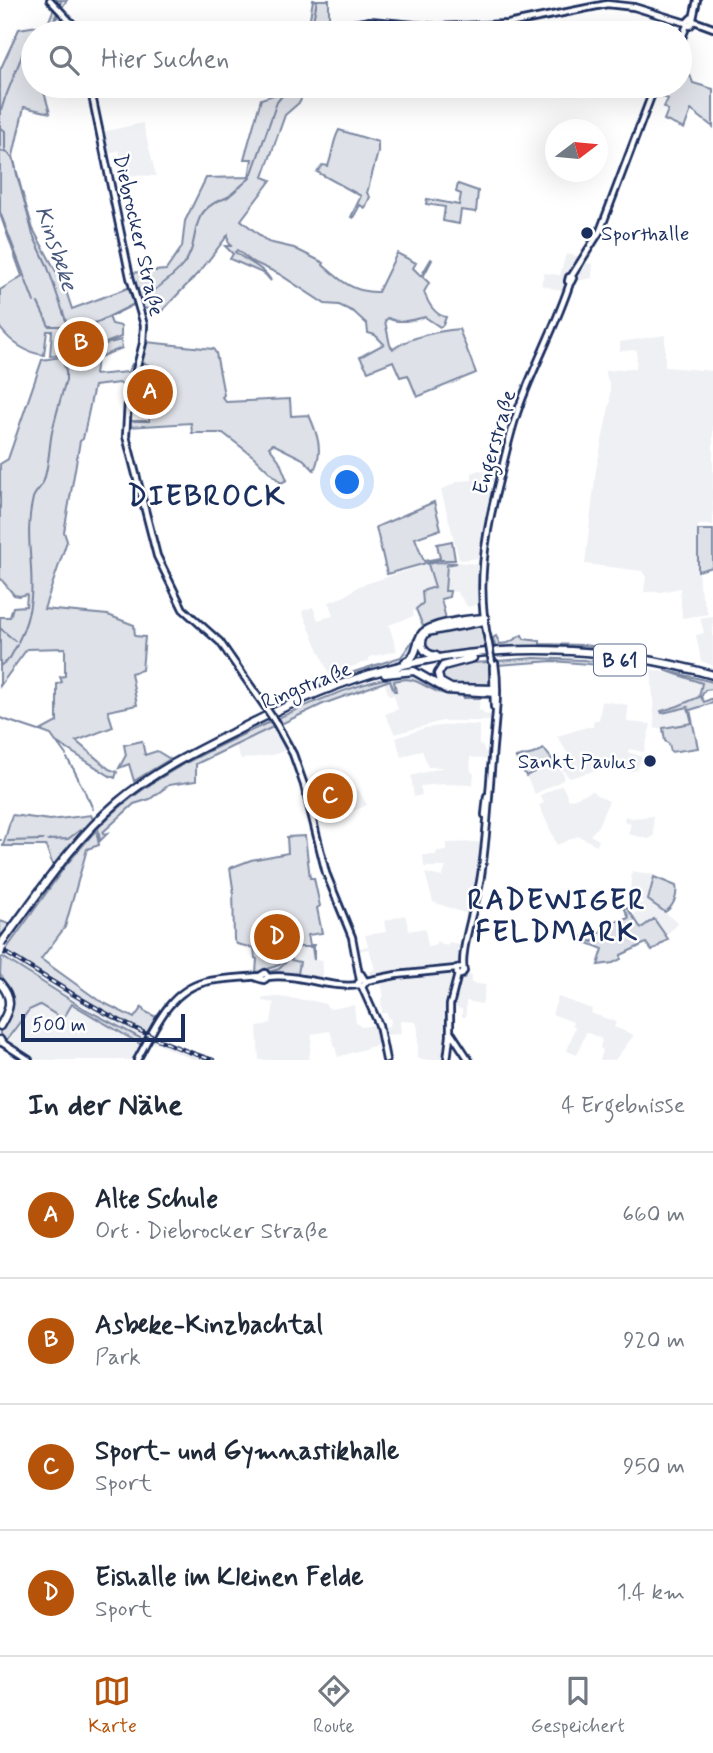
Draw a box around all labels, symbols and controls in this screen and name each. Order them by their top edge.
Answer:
search box [21,21,692,98]
icon: search [45,41,83,79]
text: Hier suchen [101,43,229,77]
north arrow [545,119,608,182]
street label: Diebrocker Straße [106,151,170,319]
water label: Kinsbeke [27,202,84,296]
place label: Sporthalle [601,220,690,248]
marker: Sporthalle [579,225,595,241]
pin: B [58,318,104,370]
pin: A [127,366,173,418]
street label: Engerstraße [467,387,525,499]
your location [330,465,364,499]
district label: DIEBROCK [128,479,287,516]
road number: B 61 [594,645,646,676]
street label: Ringstraße [257,655,356,718]
place label: Sankt Paulus [518,748,636,776]
marker: Sankt Paulus [642,753,658,769]
pin: C [307,770,353,822]
district label: RADEWIGER FELDMARK [467,883,647,952]
pin: D [254,911,300,963]
scale bar [21,1011,186,1043]
text: 500 m [32,1013,86,1038]
text: In der Nähe [28,1086,183,1125]
text: 4 Ergebnisse [561,1091,685,1121]
text: Alte Schule [95,1183,218,1217]
text: A [43,1200,59,1230]
text: 660 m [622,1200,685,1230]
text: Ort · Diebrocker Straße [95,1217,328,1247]
text: Asbeke-Kinzbachtal [95,1309,323,1343]
text: B [44,1326,58,1356]
text: 920 m [623,1326,685,1356]
text: Park [95,1343,141,1373]
text: Sport- und Gymnastikhalle [95,1435,399,1469]
text: C [43,1452,59,1482]
text: 950 m [623,1452,685,1482]
text: Sport [95,1469,152,1499]
text: Eishalle im Kleinen Felde [95,1561,363,1595]
text: D [43,1578,59,1608]
text: 1.4 km [617,1578,685,1608]
text: Sport [95,1595,152,1625]
tab: Karte [88,1672,137,1739]
tab: Route [313,1672,354,1739]
tab: Gespeichert [531,1672,625,1739]

